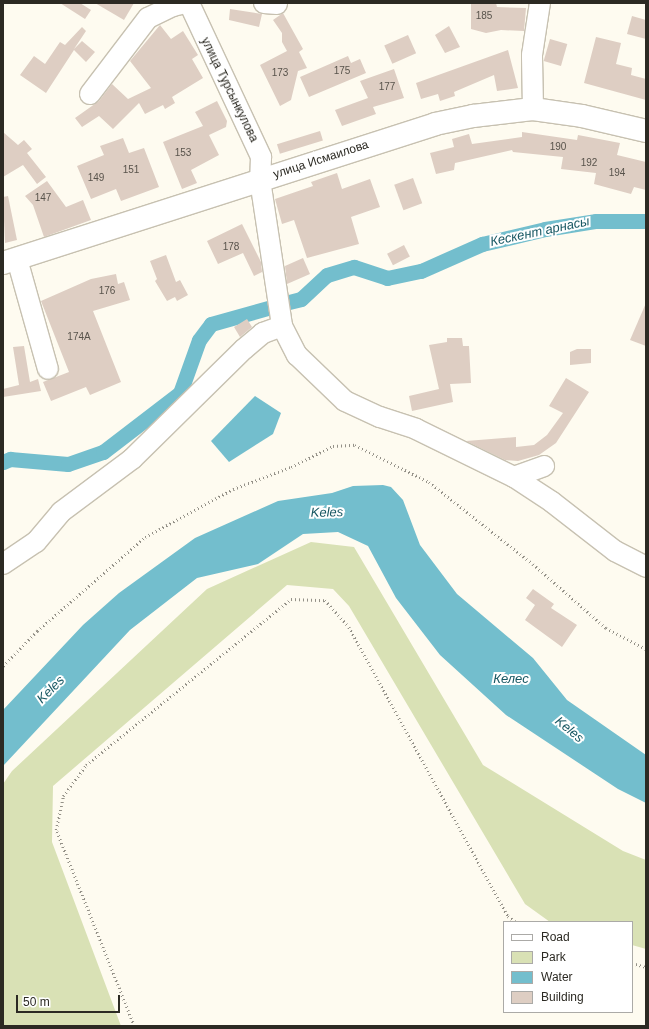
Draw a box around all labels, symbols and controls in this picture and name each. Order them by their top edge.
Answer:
house number: 185 [476,10,492,22]
street label: улица Турсынкулова [197,35,261,145]
house number: 175 [334,65,350,77]
house number: 173 [272,67,288,79]
house number: 177 [379,81,395,93]
street label: улица Исмаилова [272,138,370,182]
house number: 190 [550,141,566,153]
house number: 153 [175,147,191,159]
house number: 192 [581,157,597,169]
house number: 151 [123,164,139,176]
house number: 194 [609,167,625,179]
house number: 149 [88,172,104,184]
house number: 147 [35,192,51,204]
water label: Кескент арнасы [489,214,591,250]
house number: 178 [223,241,239,253]
house number: 176 [99,285,115,297]
house number: 174А [67,331,91,343]
water label: Keles [311,505,343,521]
water label: Келес [493,671,529,687]
water label: Keles [34,673,68,707]
water label: Keles [551,714,587,746]
legend [503,921,633,1013]
text: Road [541,930,570,944]
text: Park [541,950,566,964]
text: Water [541,970,573,984]
scale bar [18,987,122,1013]
text: Building [541,990,584,1004]
text: 50 m [23,995,50,1009]

